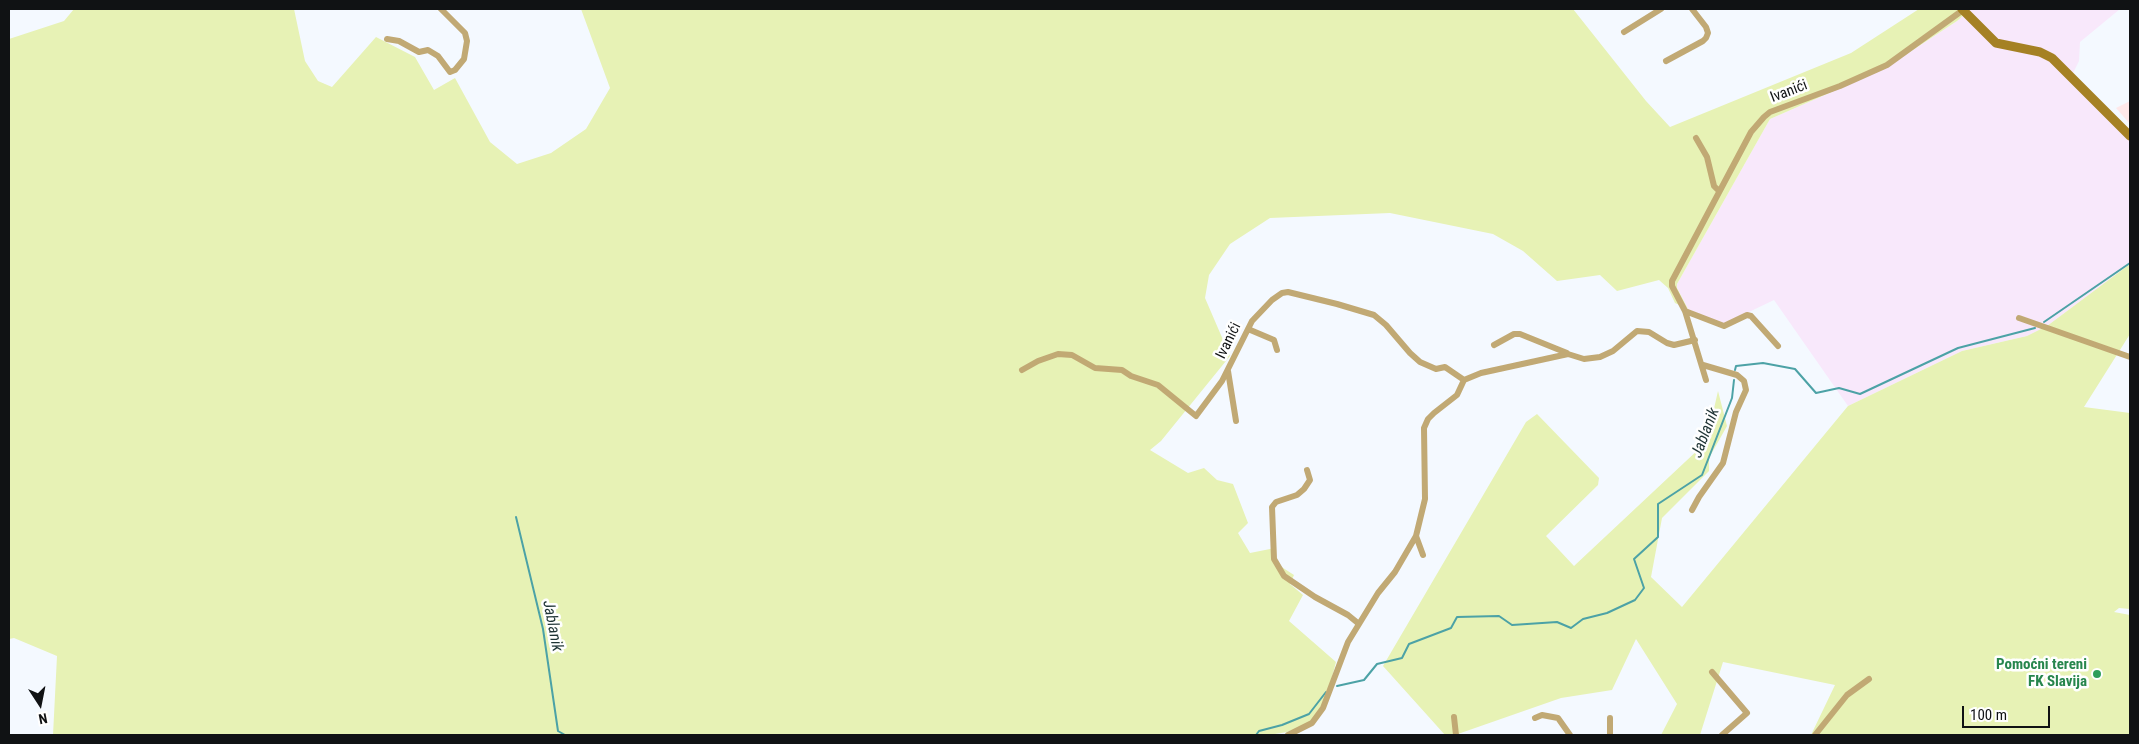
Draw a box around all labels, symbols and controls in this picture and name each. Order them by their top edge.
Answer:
street label: Ivanići [1768,77,1810,107]
street label: Ivanići [1213,320,1245,362]
water label: Jablanik [1688,405,1724,461]
water label: Jablanik [538,599,566,653]
place label: Pomoćni tereni FK Slavija [1996,656,2087,691]
marker: Pomoćni tereni FK Slavija [2091,668,2103,680]
north arrow [15,679,65,729]
scale bar [1964,696,2052,728]
text: 100 m [1970,706,2007,724]
text: N [37,710,49,727]

